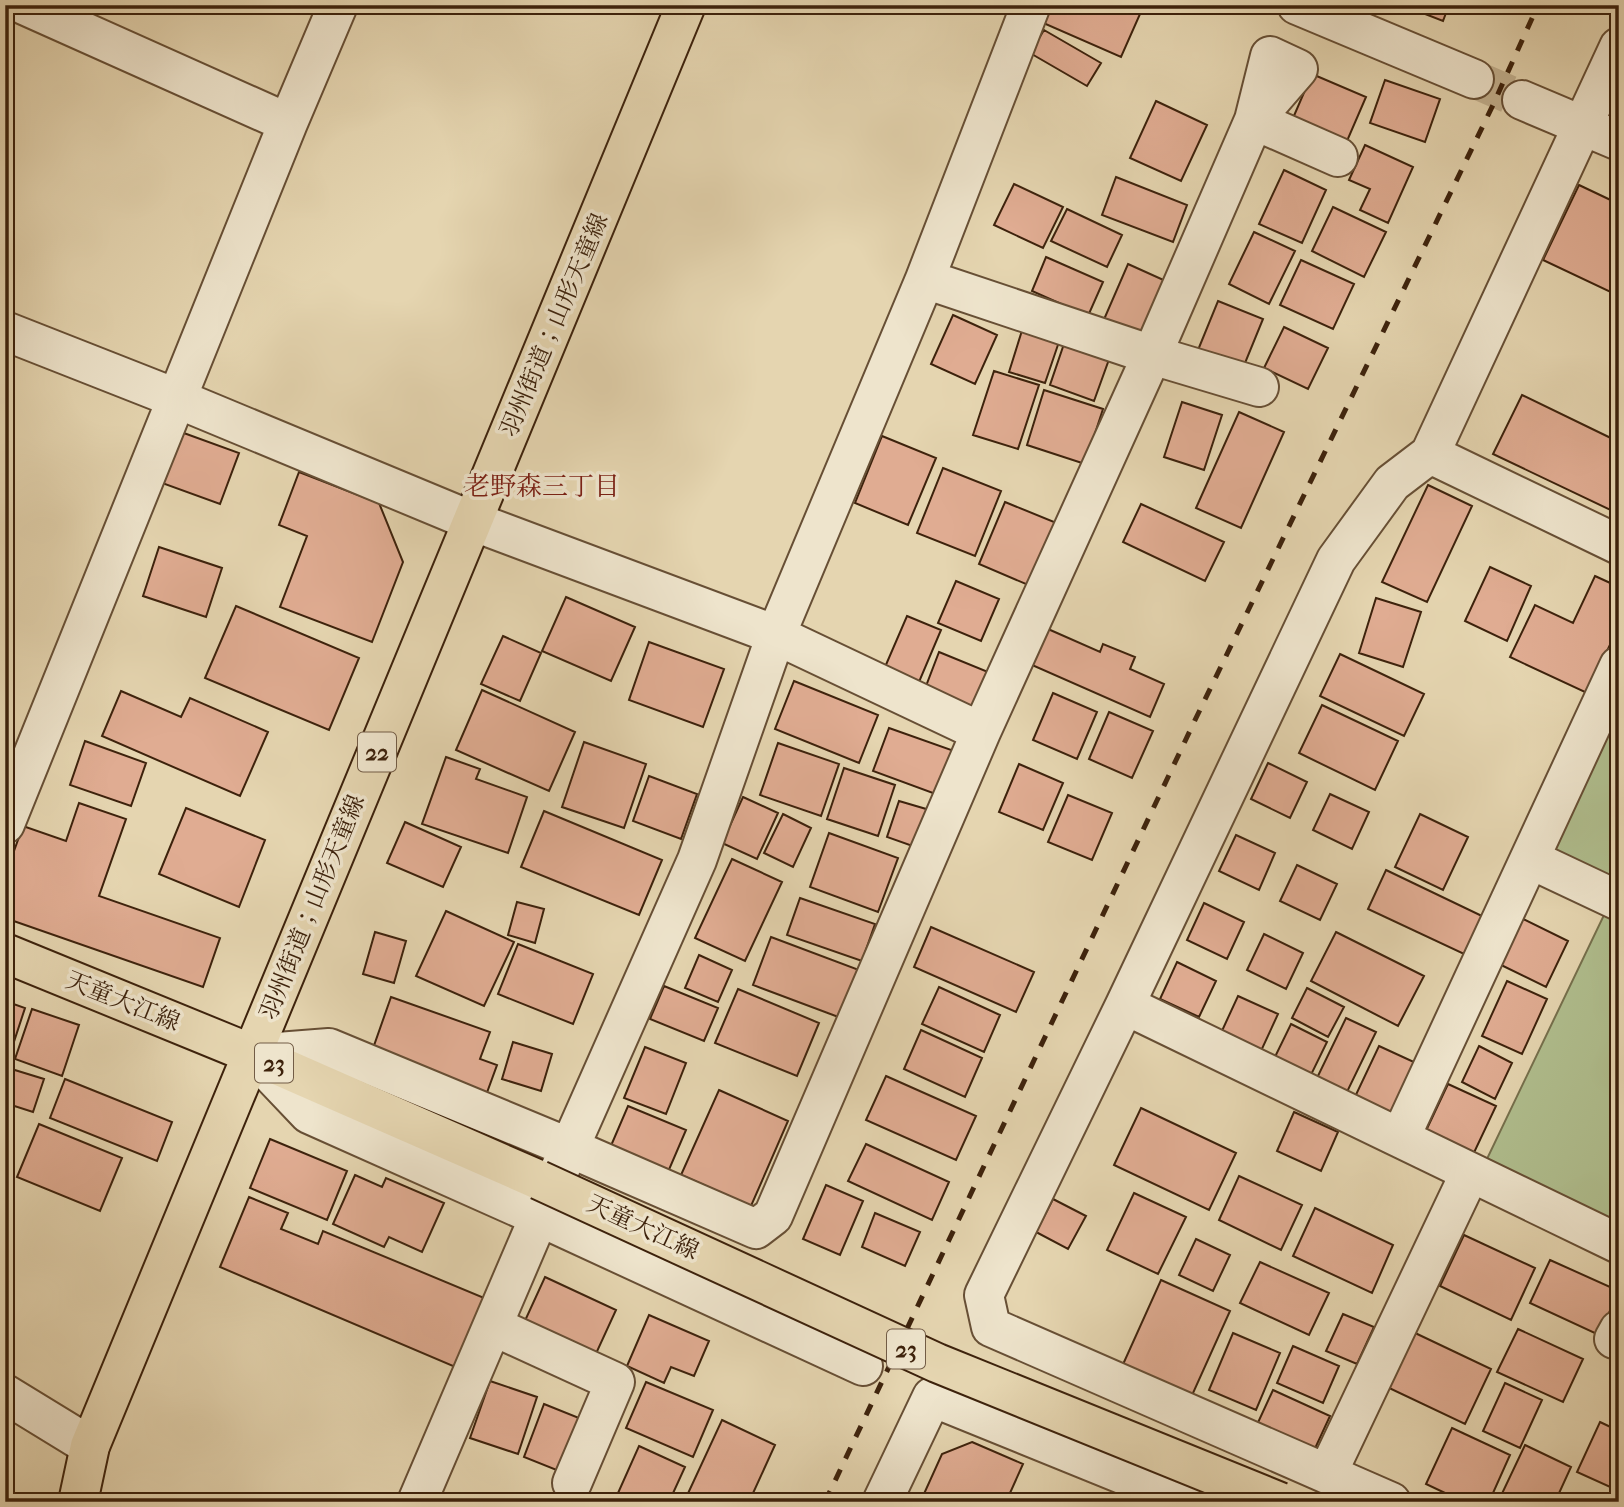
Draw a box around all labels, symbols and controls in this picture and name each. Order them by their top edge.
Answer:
street label: 羽州街道；山形天童線 [494,209,614,441]
district label: 老野森三丁目 [464,471,620,502]
road number: 22 [358,732,396,772]
street label: 羽州街道；山形天童線 [254,790,370,1024]
street label: 天童大江線 [62,966,184,1036]
road number: 23 [255,1044,293,1082]
street label: 天童大江線 [583,1189,703,1265]
road number: 23 [887,1330,925,1368]

